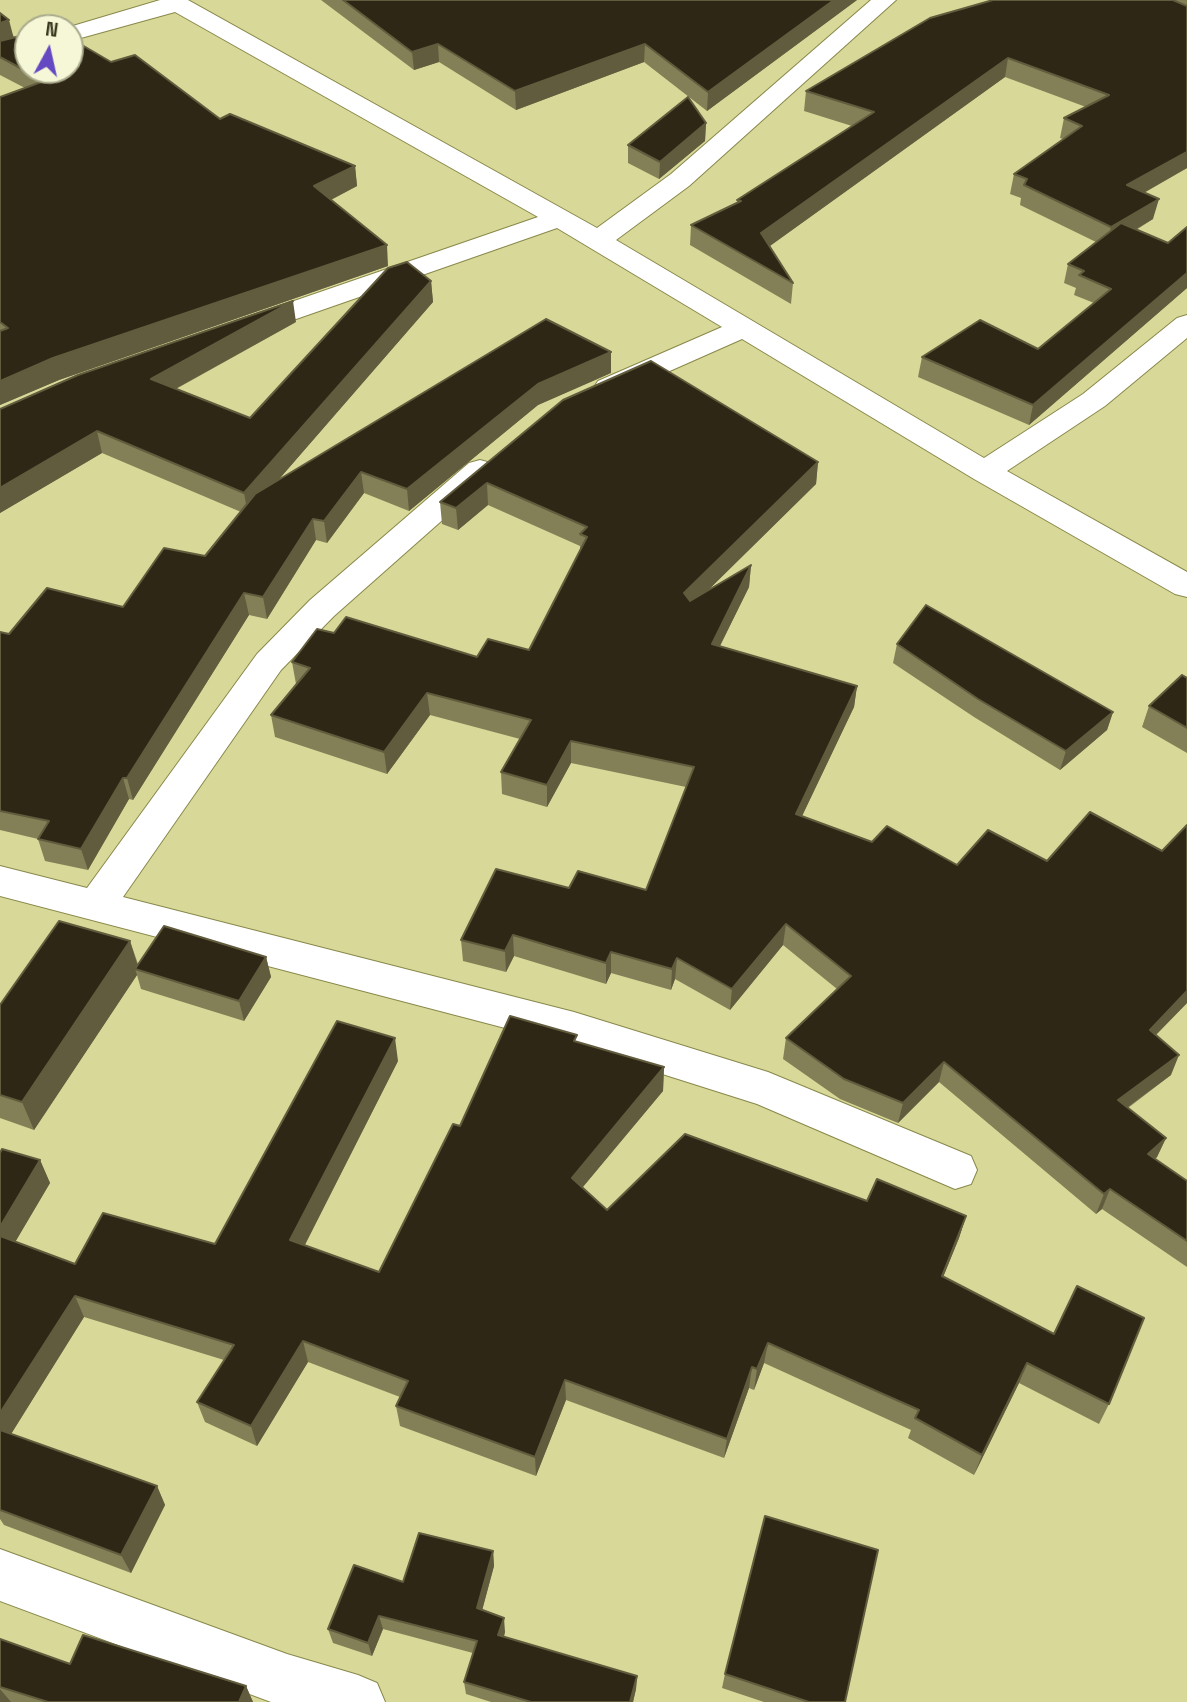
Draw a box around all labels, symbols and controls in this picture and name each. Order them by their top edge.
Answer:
north arrow [14,14,84,84]
text: N [44,16,60,43]

